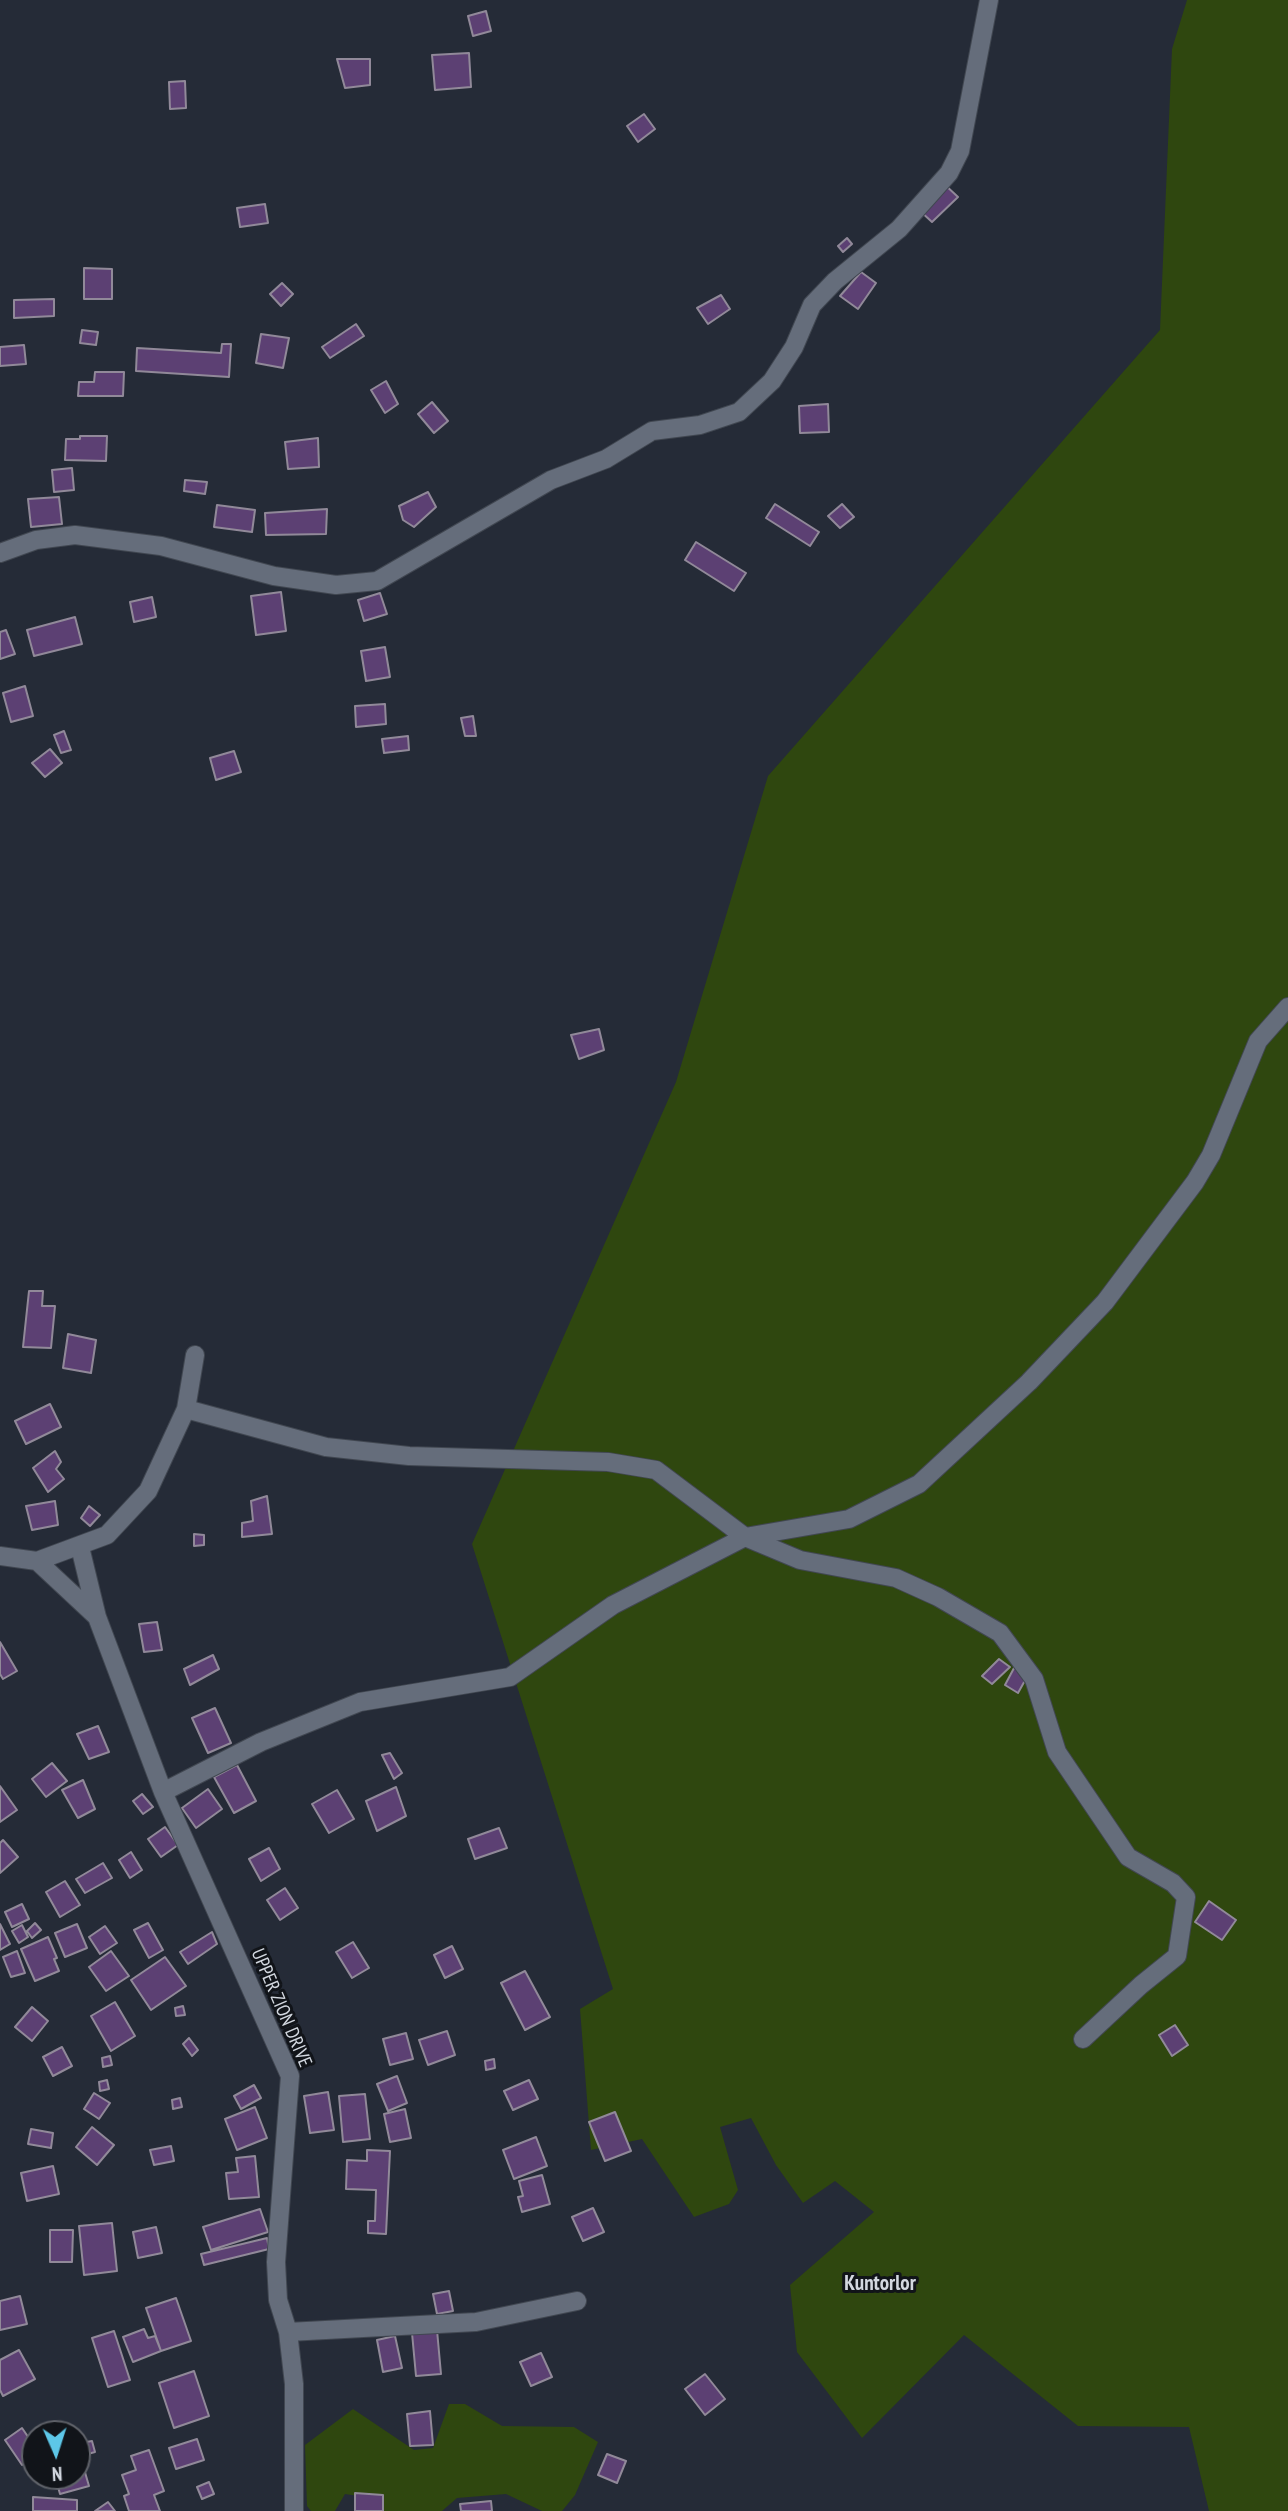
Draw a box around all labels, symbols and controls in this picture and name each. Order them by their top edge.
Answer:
street label: UPPER ZION DRIVE [246,1945,316,2071]
district label: Kuntorlor [844,2271,916,2297]
north arrow [21,2420,91,2490]
text: N [51,2462,63,2486]

